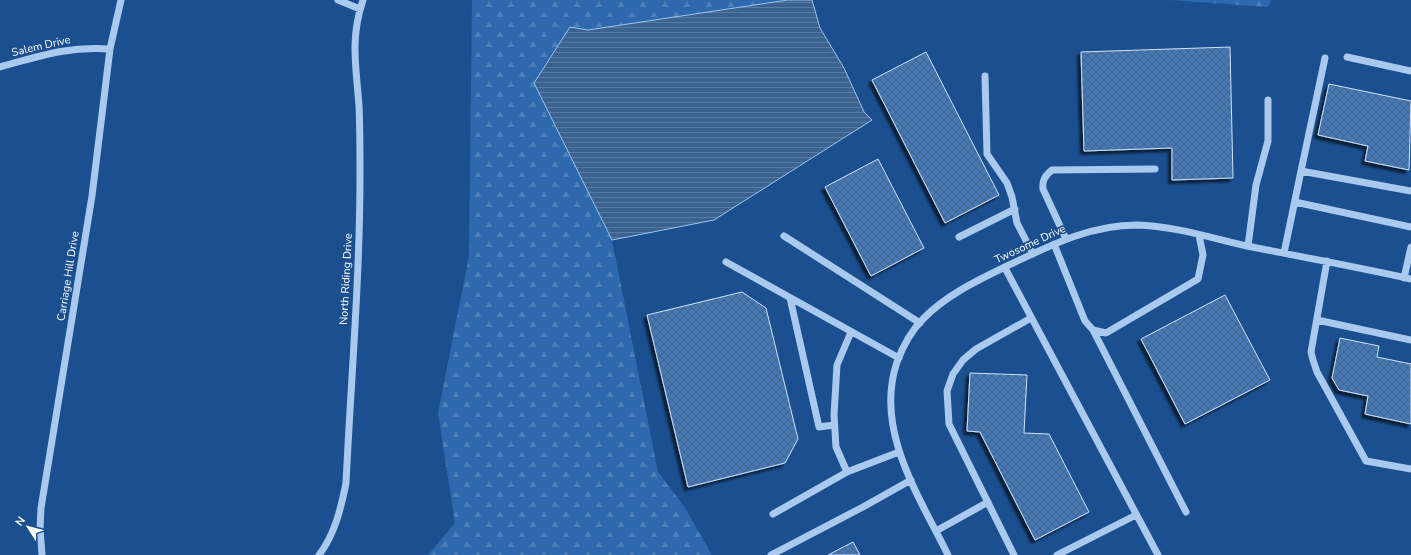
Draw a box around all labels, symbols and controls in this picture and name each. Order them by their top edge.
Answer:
street label: Salem Drive [10,32,72,60]
street label: Twosome Drive [992,221,1068,267]
street label: Carriage Hill Drive [53,230,83,322]
street label: North Riding Drive [336,233,356,325]
north arrow [8,507,48,547]
text: N [12,514,29,529]

